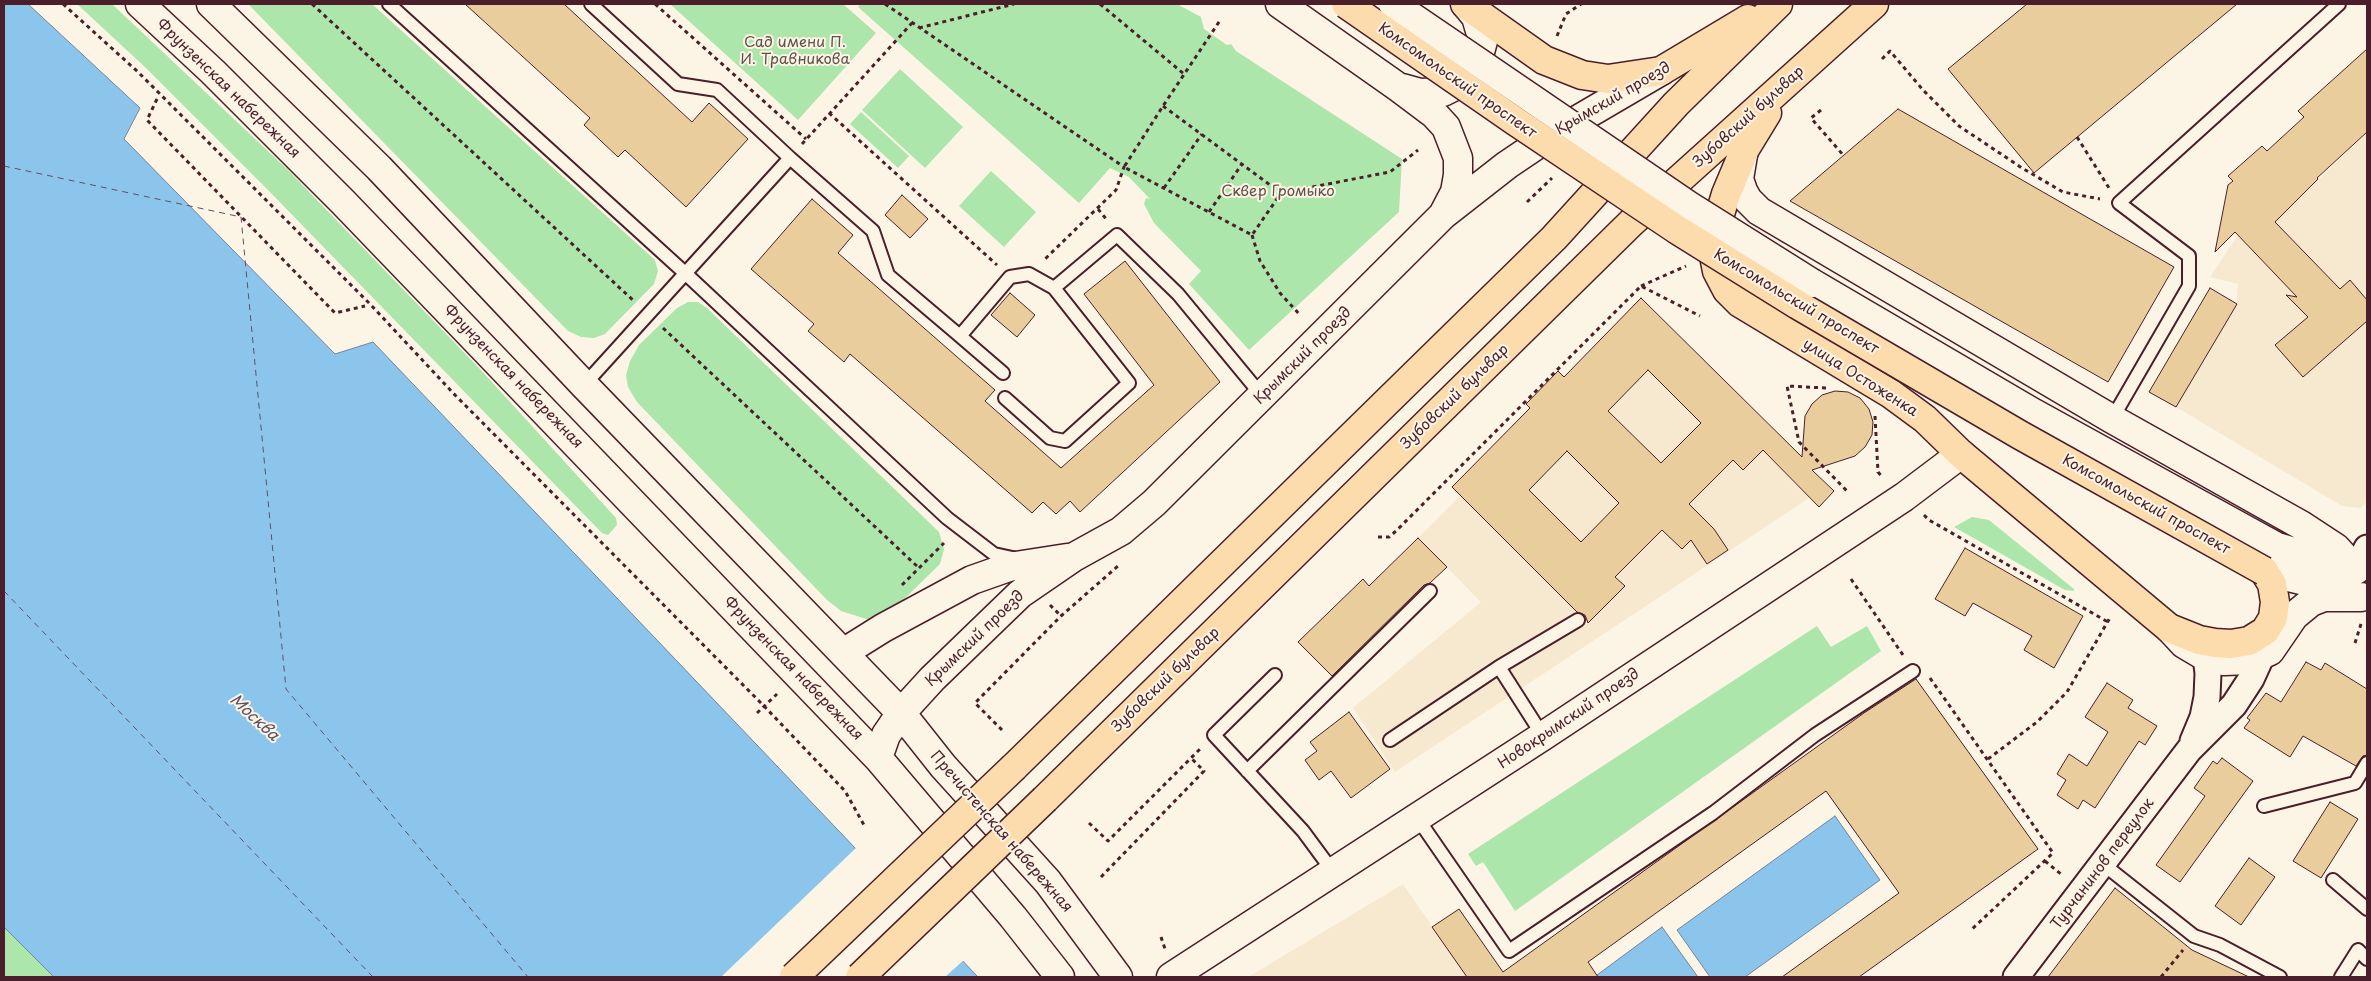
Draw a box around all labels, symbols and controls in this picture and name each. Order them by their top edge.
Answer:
street label: Фрунзенская набережная [152,16,304,162]
street label: Комсомольский проспект [1374,19,1540,143]
park label: Сад имени П. И. Травникова [740,34,850,69]
street label: Крымский проезд [1552,59,1674,139]
street label: Зубовский бульвар [1690,62,1808,172]
park label: Сквер Громыко [1221,183,1335,201]
street label: Комсомольский проспект [1710,246,1882,358]
street label: Фрунзенская набережная [440,301,586,453]
street label: Крымский проезд [1251,304,1355,408]
street label: улица Остоженка [1799,335,1921,421]
street label: Зубовский бульвар [1397,341,1513,453]
street label: Комсомольский проспект [2059,451,2233,559]
street label: Крымский проезд [922,587,1028,691]
street label: Фрунзенская набережная [720,593,866,745]
street label: Зубовский бульвар [1108,624,1224,736]
street label: Новокрымский проезд [1495,665,1643,773]
water label: Москва [226,691,282,745]
street label: Пречистенская набережная [926,748,1076,916]
street label: Турчанинов переулок [2048,795,2158,933]

